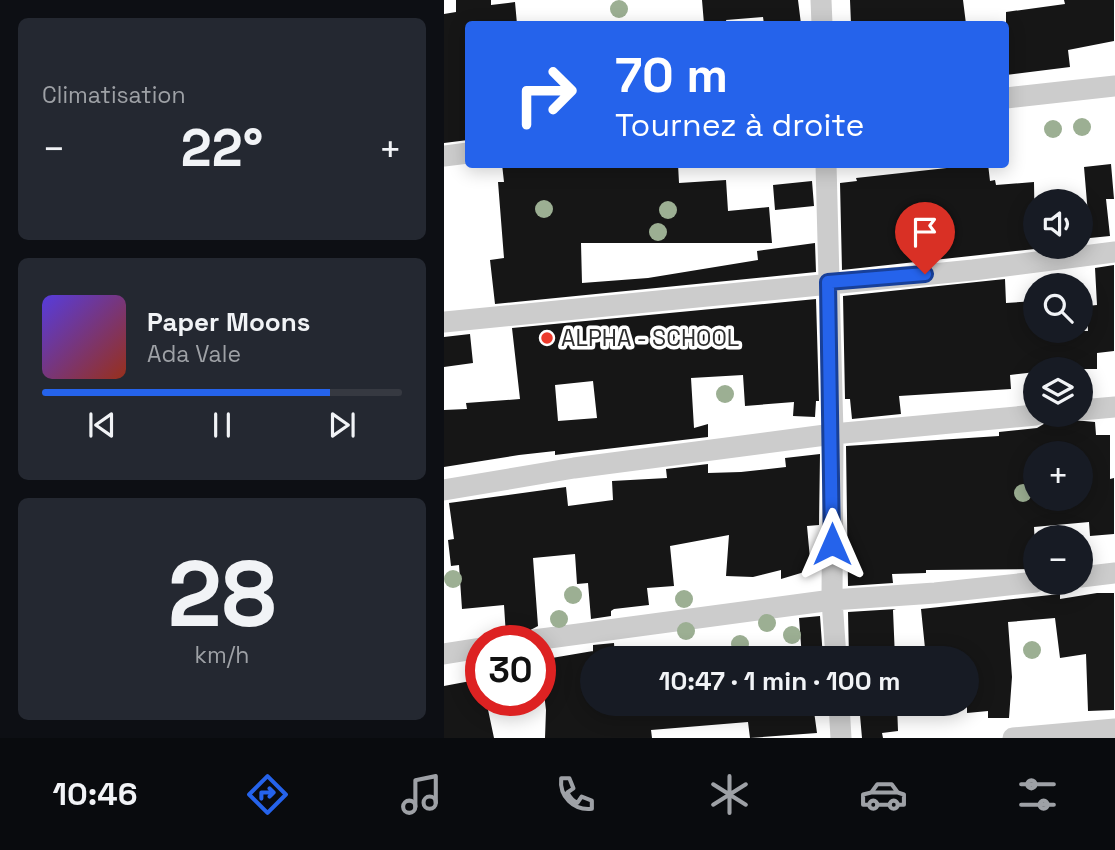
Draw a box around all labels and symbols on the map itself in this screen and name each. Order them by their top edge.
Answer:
pin [895,202,955,274]
place label: ALPHA - SCHOOL [561,323,739,353]
marker: ALPHA - SCHOOL [539,330,555,346]
position arrow [795,507,869,581]
speed limit sign: 30 [465,625,556,716]

